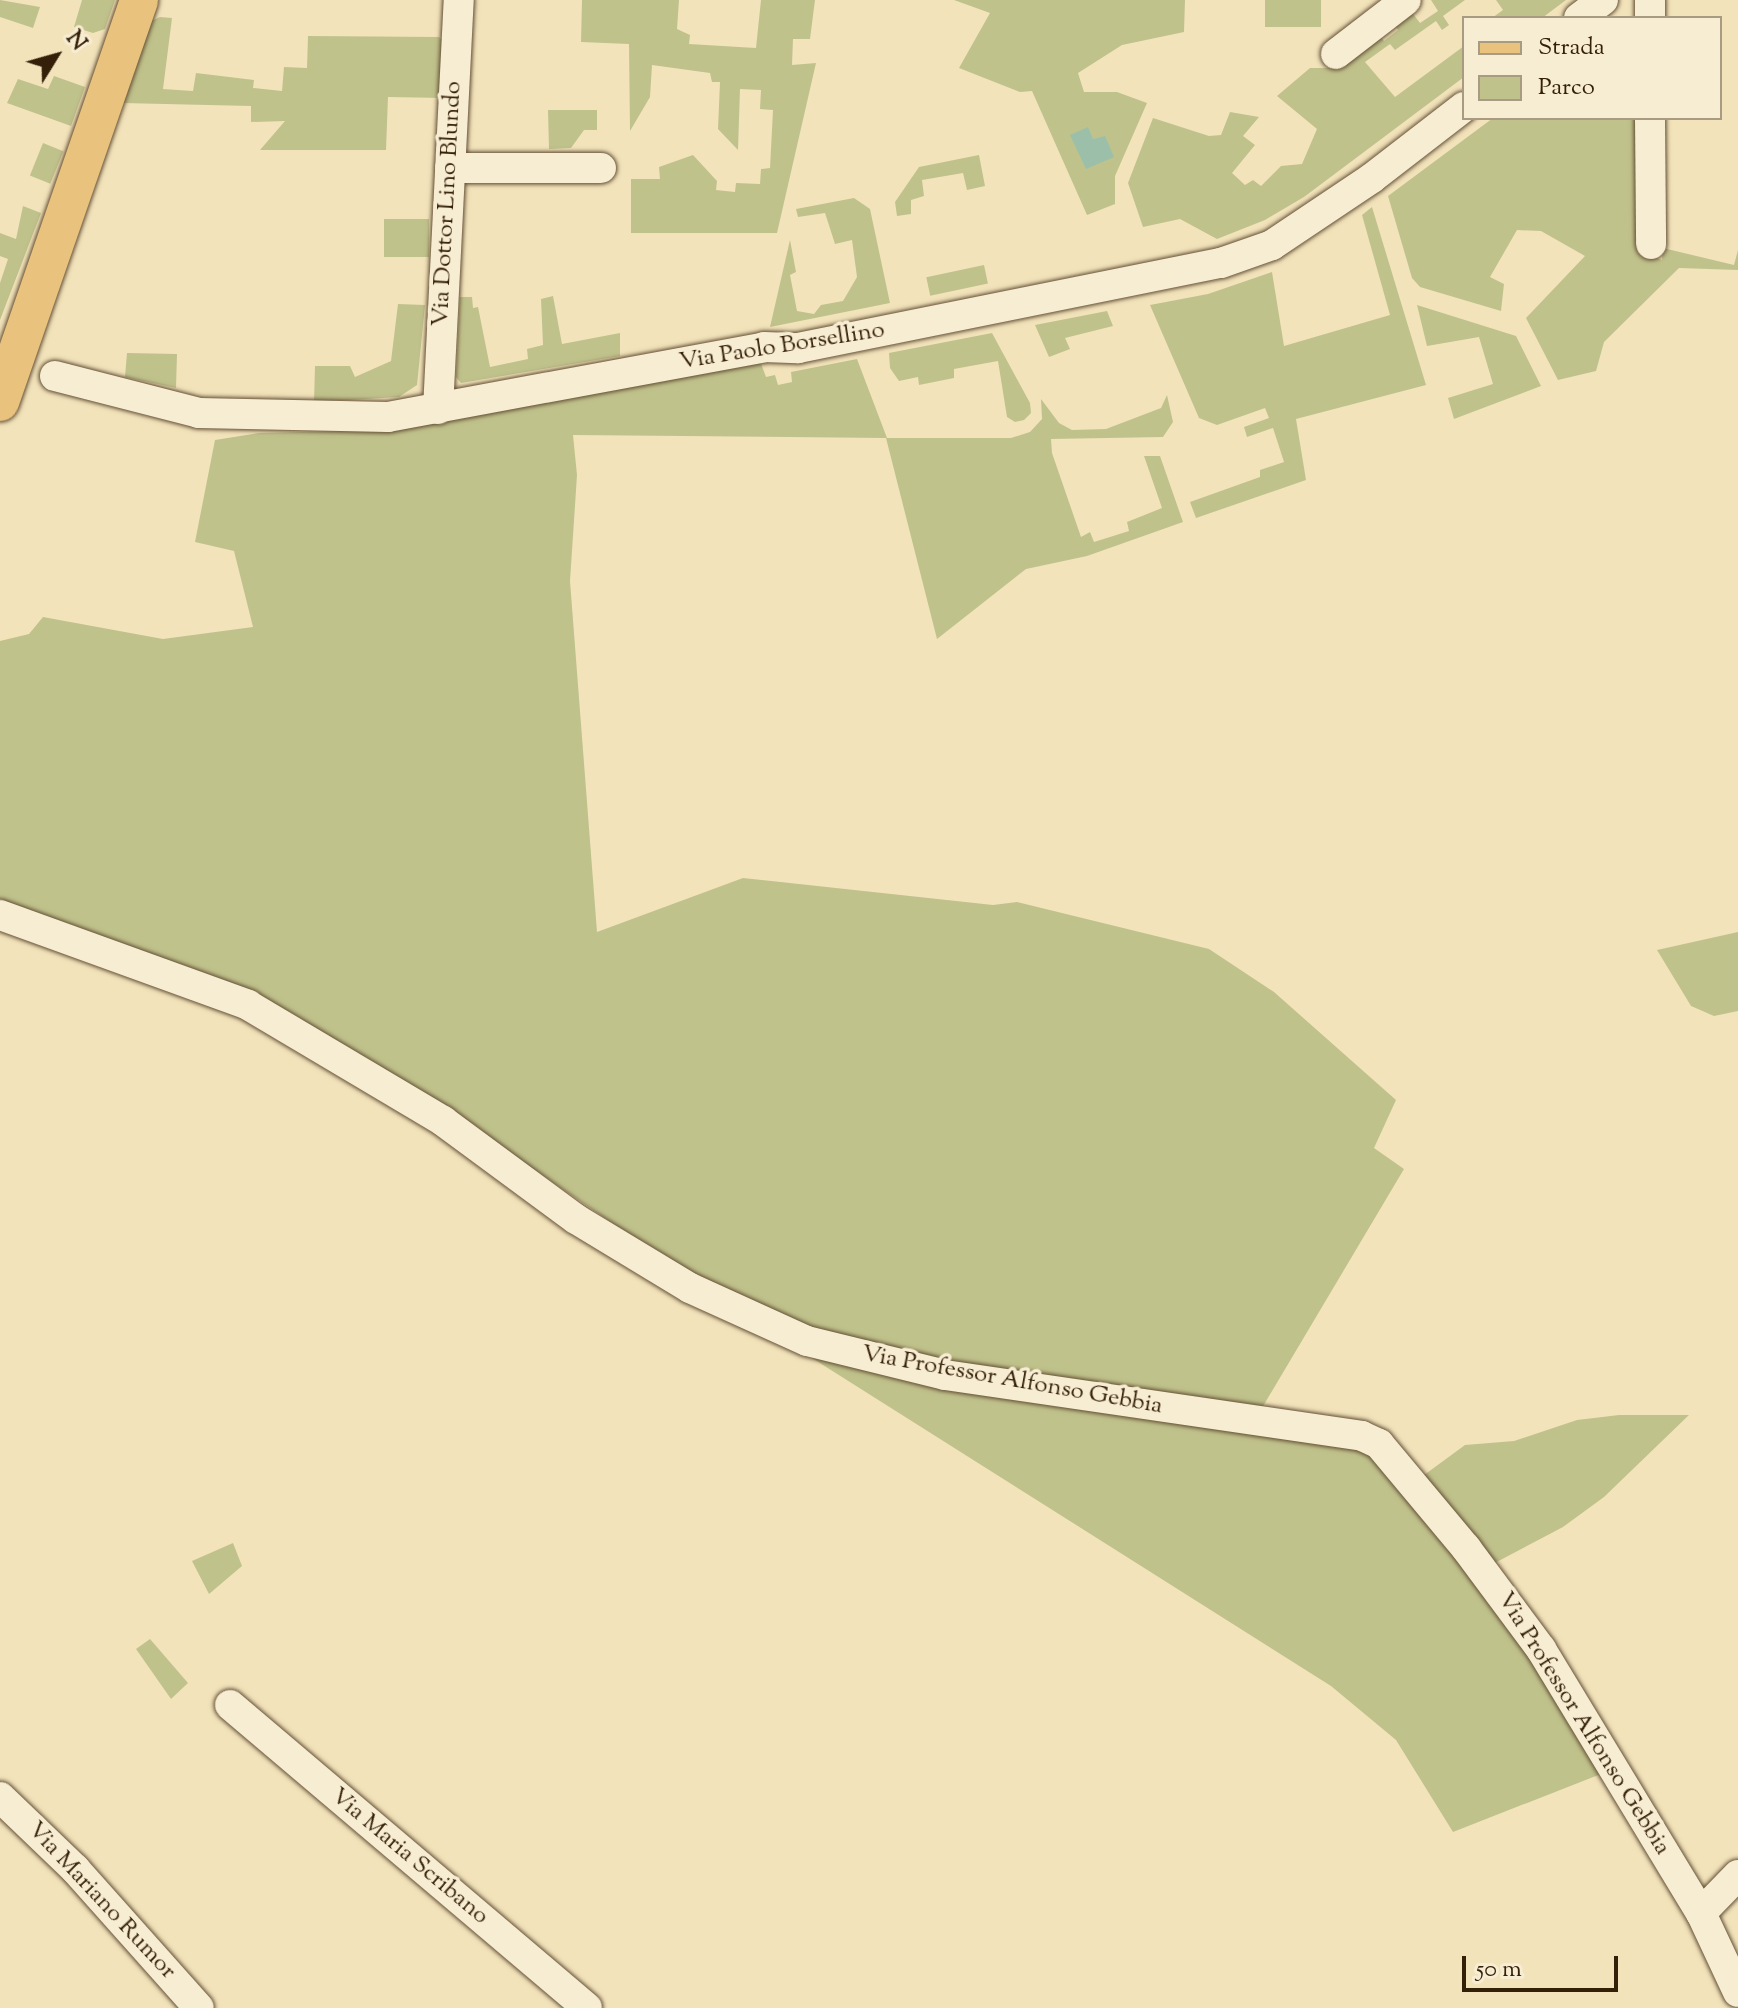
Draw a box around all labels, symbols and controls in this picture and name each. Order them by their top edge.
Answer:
north arrow [16,16,96,96]
legend [1462,16,1722,120]
text: N [57,25,93,58]
text: Strada [1538,31,1605,65]
text: Parco [1538,71,1595,105]
street label: Via Dottor Lino Blundo [427,81,469,327]
street label: Via Paolo Borsellino [677,317,887,377]
street label: Via Professor Alfonso Gebbia [859,1340,1165,1422]
street label: Via Professor Alfonso Gebbia [1490,1587,1676,1861]
street label: Via Maria Scribano [324,1782,494,1932]
street label: Via Mariano Rumor [21,1816,181,1986]
scale bar [1466,1940,1622,1990]
text: 50 m [1476,1953,1522,1987]

